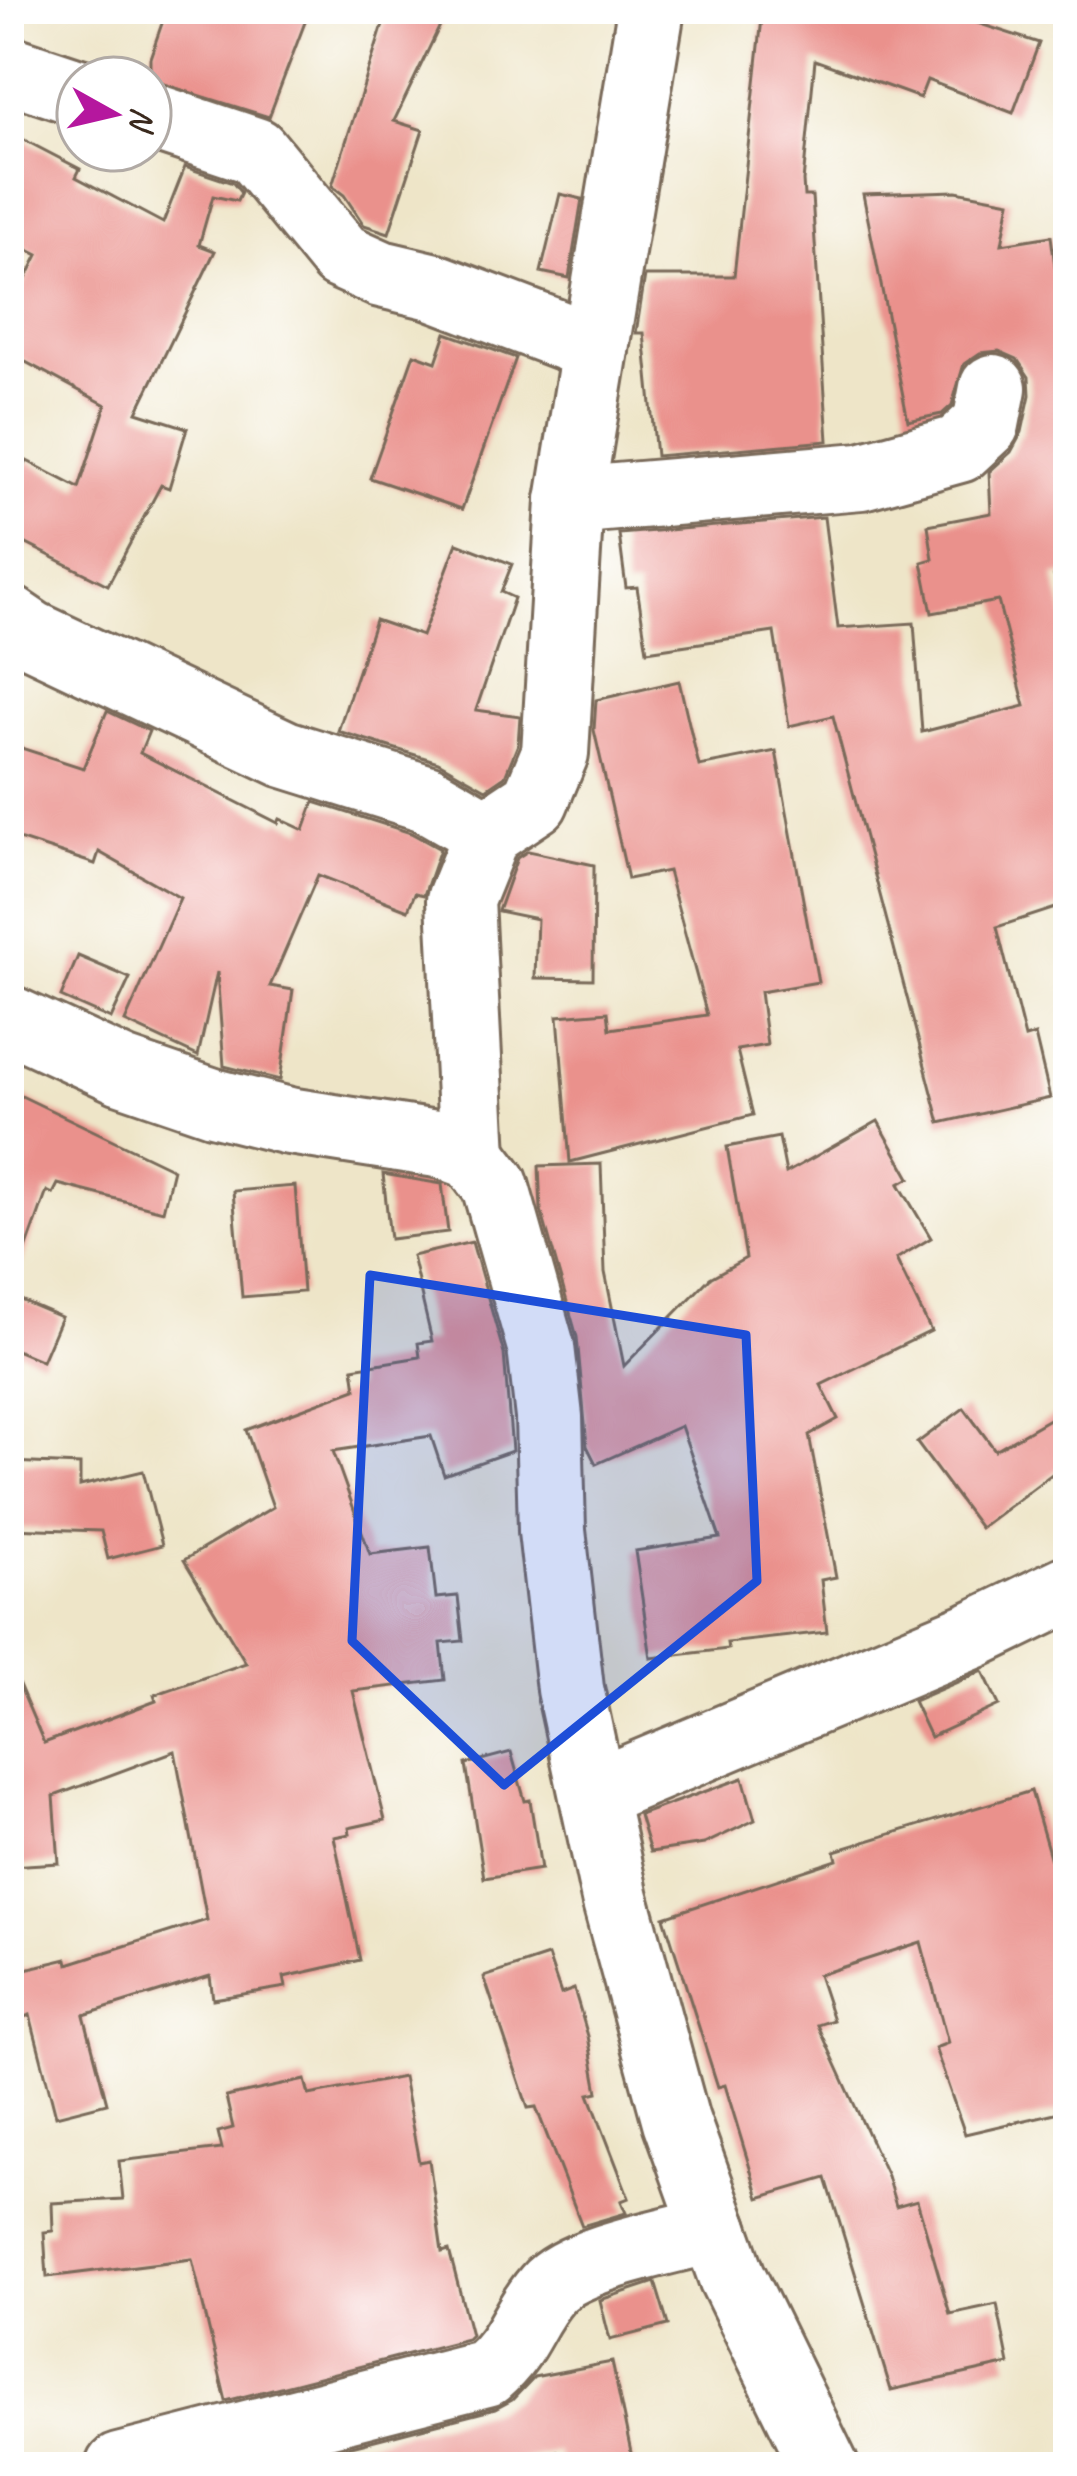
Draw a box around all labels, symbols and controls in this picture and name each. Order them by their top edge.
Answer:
north arrow [54,54,174,174]
text: N [120,105,165,137]

